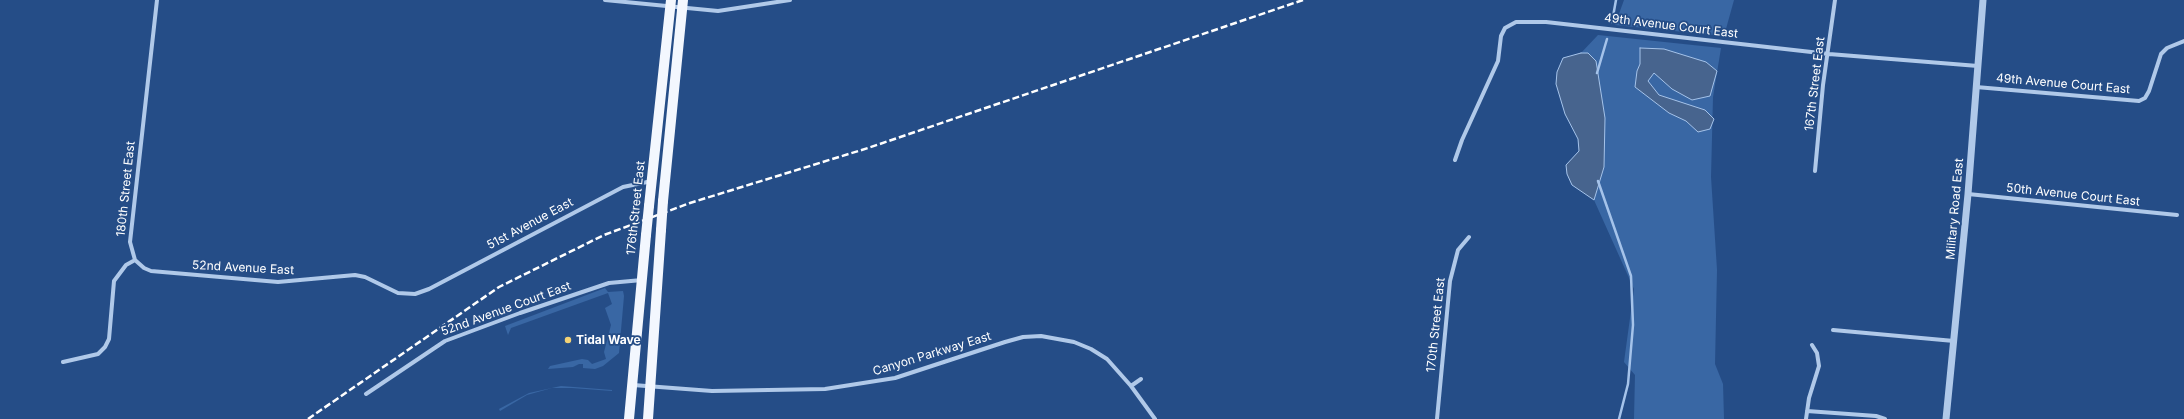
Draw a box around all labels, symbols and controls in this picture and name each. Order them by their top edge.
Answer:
street label: 49th Avenue Court East [1603,11,1739,41]
street label: 167th Street East [1802,36,1828,132]
street label: 49th Avenue Court East [1995,71,2131,97]
street label: 180th Street East [114,141,138,237]
street label: Military Road East [1943,158,1967,260]
street label: 176th Street East [624,160,648,256]
street label: 50th Avenue Court East [2005,181,2141,209]
street label: 51st Avenue East [484,195,576,253]
street label: 52nd Avenue East [192,258,294,278]
street label: 170th Street East [1424,277,1448,373]
street label: 52nd Avenue Court East [439,279,573,339]
street label: Canyon Parkway East [871,329,993,379]
place label: Tidal Wave [576,333,641,347]
marker: Tidal Wave [563,335,573,345]

